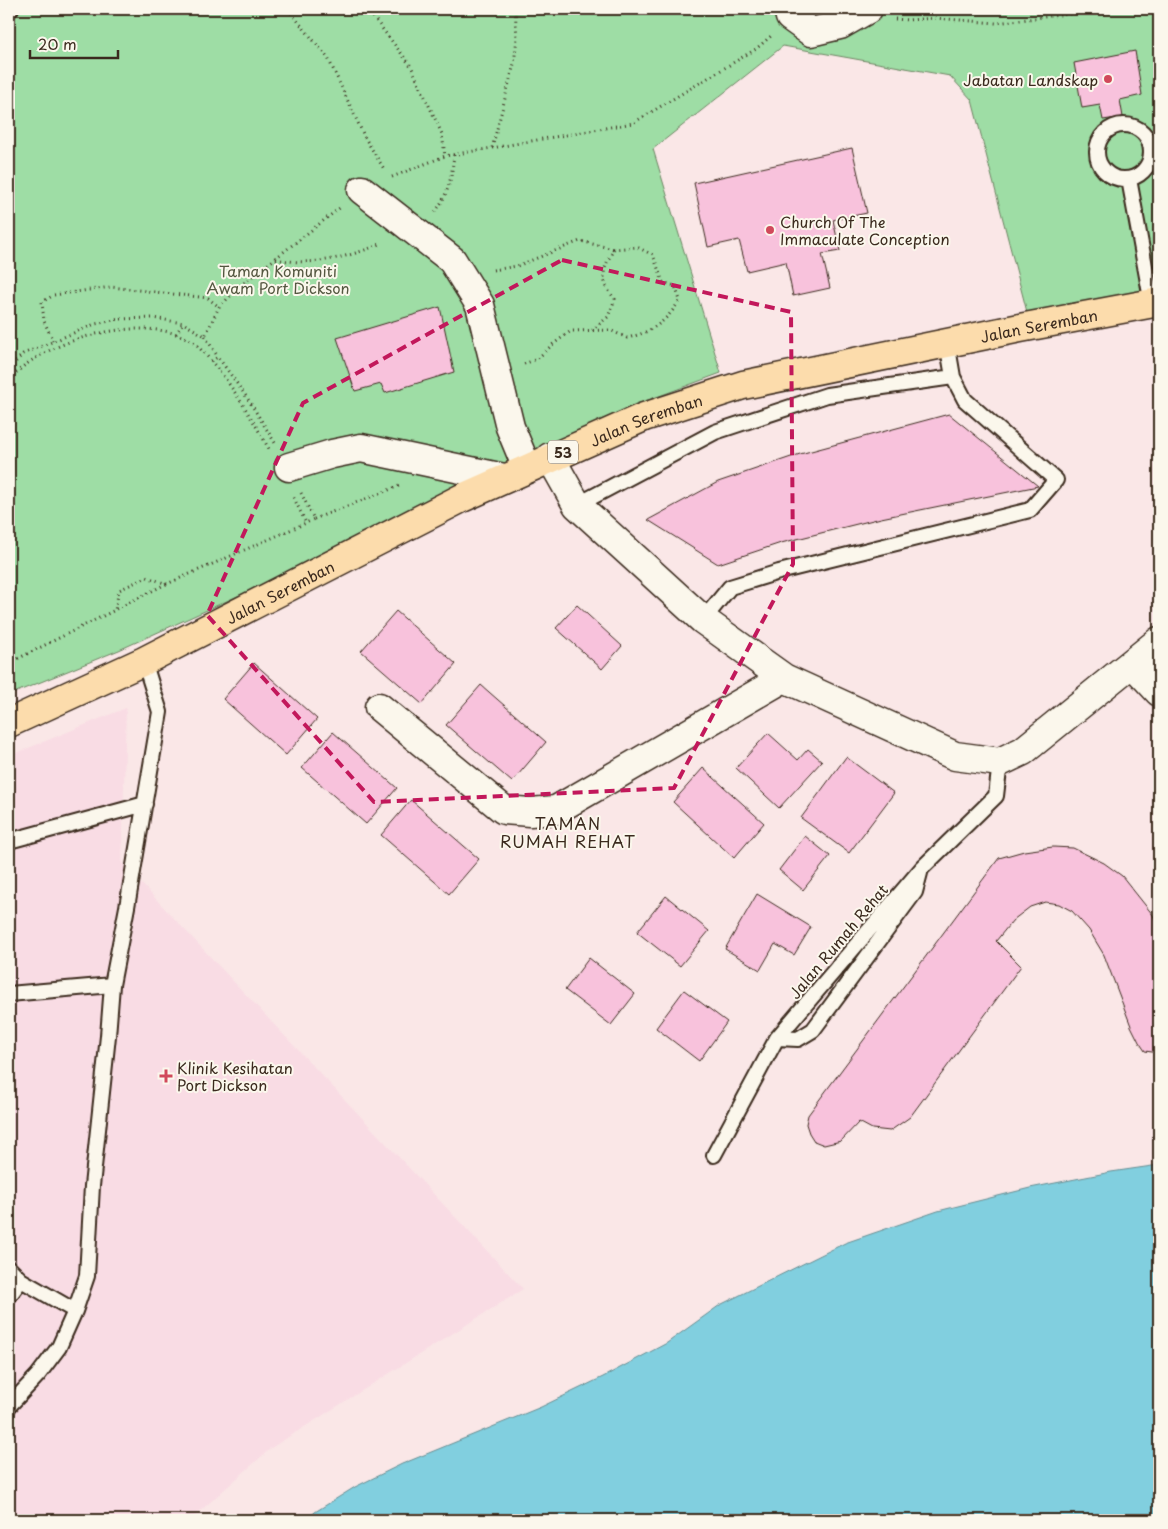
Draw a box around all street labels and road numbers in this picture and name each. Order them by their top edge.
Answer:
street label: Jalan Seremban [978,302,1099,347]
street label: Jalan Seremban [586,387,705,451]
road number: 53 [548,441,578,464]
street label: Jalan Seremban [221,554,338,629]
street label: Jalan Rumah Rehat [783,879,893,1003]

